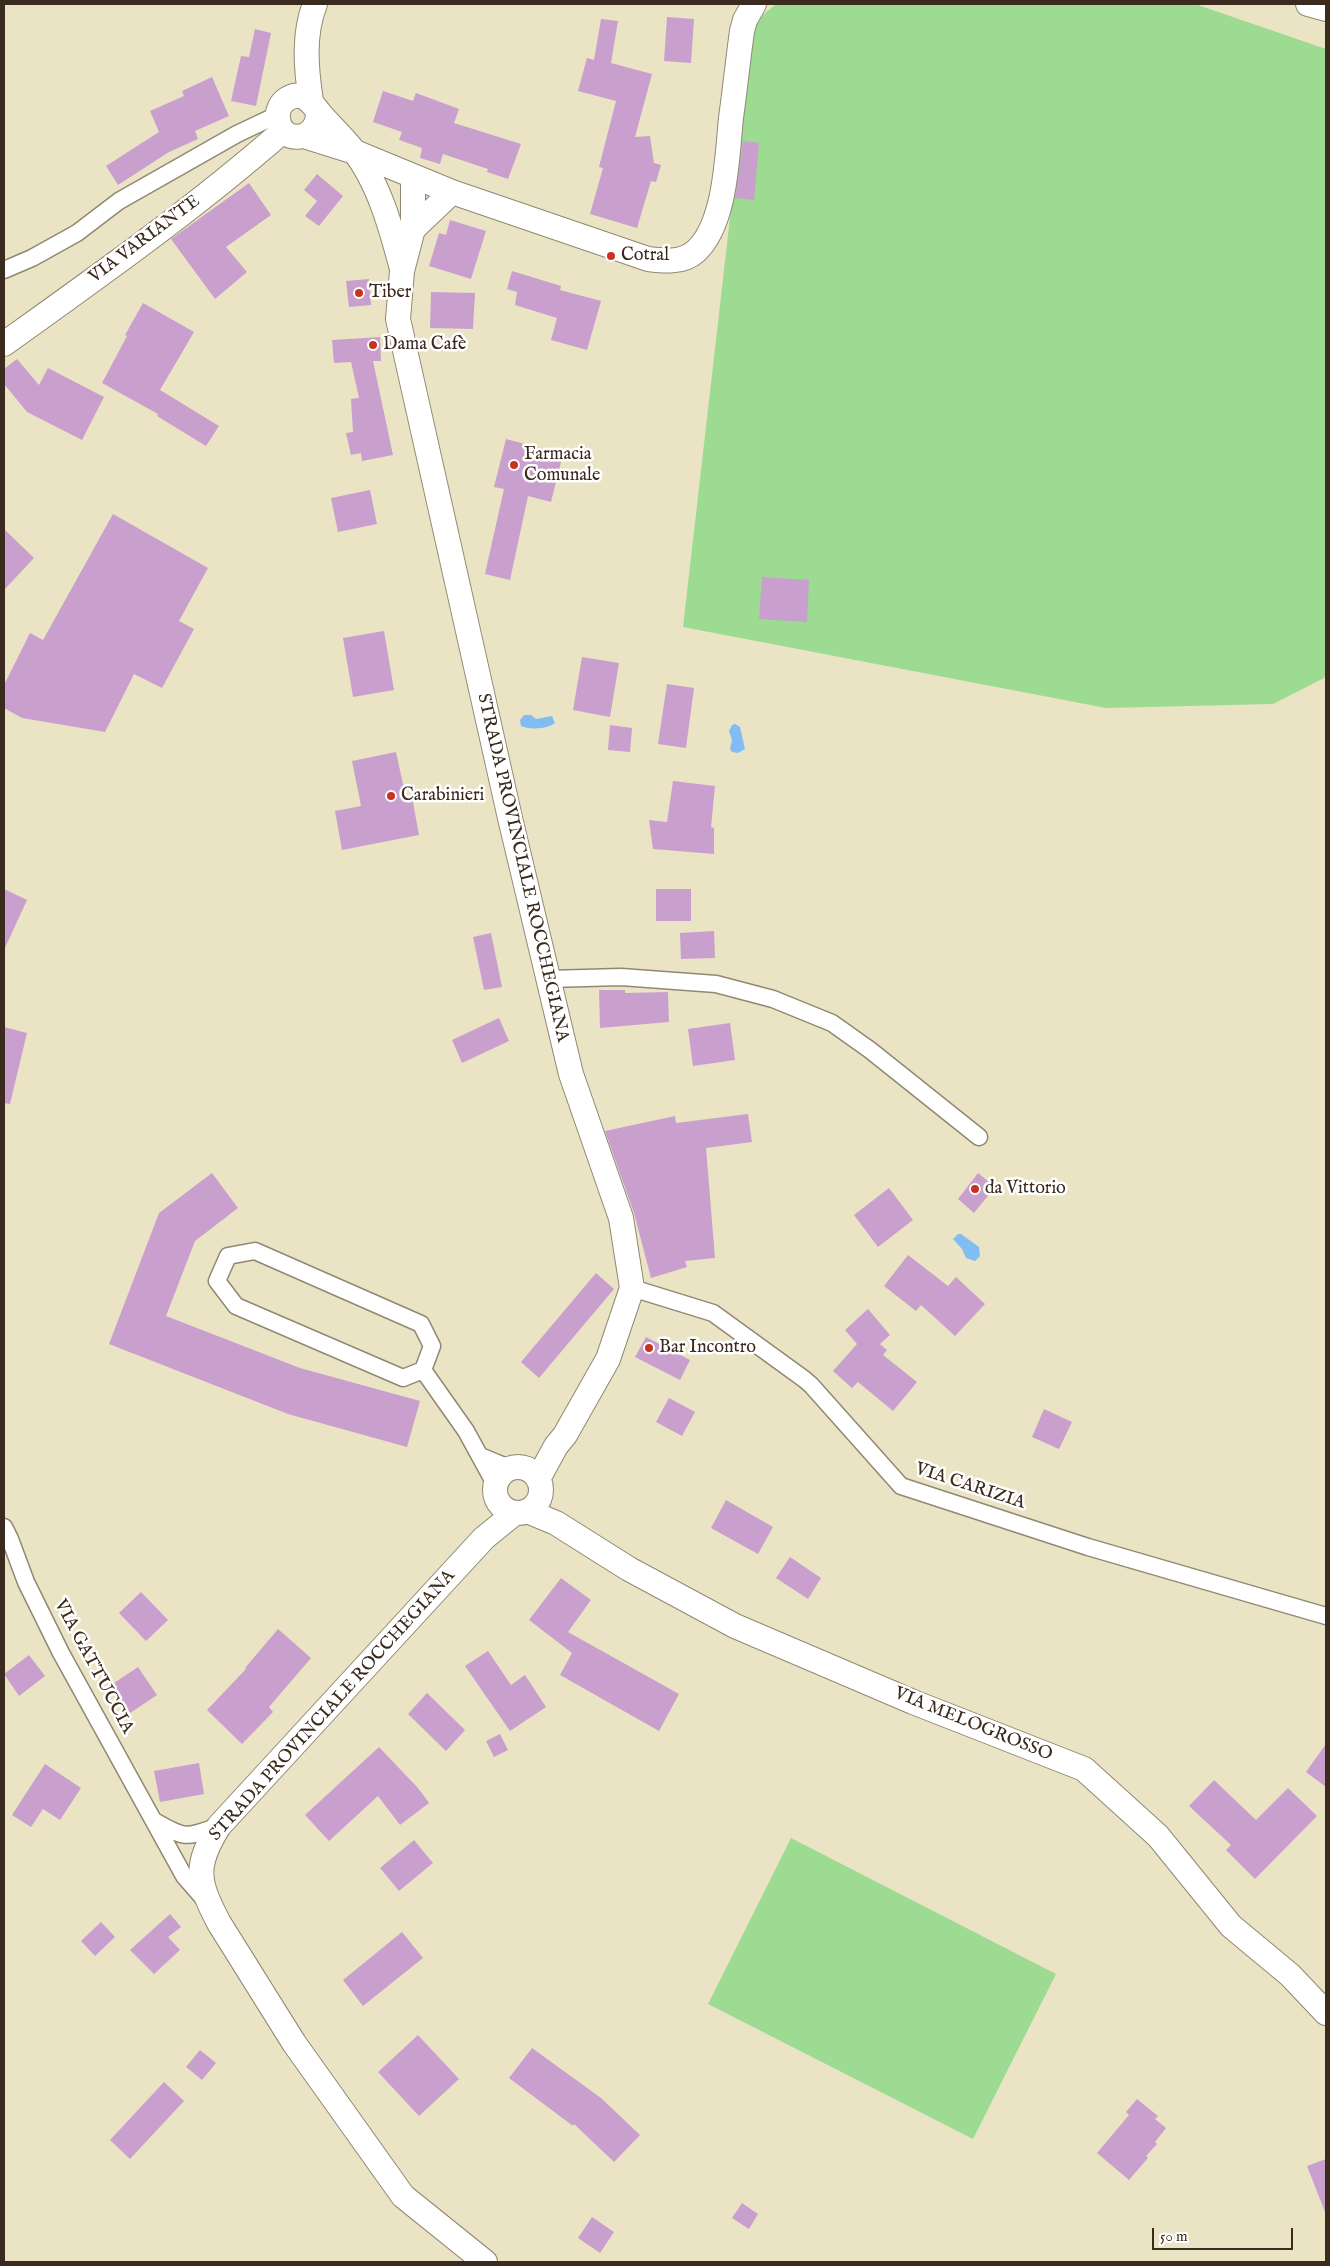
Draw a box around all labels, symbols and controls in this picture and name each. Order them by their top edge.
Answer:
street label: VIA VARIANTE [85,191,205,289]
place label: Cotral [621,245,669,267]
marker: Cotral [605,250,617,262]
place label: Tiber [369,282,411,304]
marker: Tiber [353,287,365,299]
place label: Dama Cafè [383,334,466,356]
marker: Dama Cafè [367,339,379,351]
place label: Farmacia Comunale [524,444,600,486]
marker: Farmacia Comunale [508,459,520,471]
street label: STRADA PROVINCIALE ROCCHEGIANA [471,692,573,1044]
place label: Carabinieri [401,785,484,807]
marker: Carabinieri [385,790,397,802]
place label: da Vittorio [985,1178,1066,1200]
marker: da Vittorio [969,1183,981,1195]
place label: Bar Incontro [659,1337,756,1359]
marker: Bar Incontro [643,1342,655,1354]
street label: VIA CARIZIA [912,1459,1028,1515]
street label: STRADA PROVINCIALE ROCCHEGIANA [206,1566,460,1846]
street label: VIA GATTUCCIA [49,1596,137,1738]
street label: VIA MELOGROSSO [891,1683,1055,1767]
scale bar [1155,2218,1296,2250]
text: 50 m [1160,2227,1188,2246]

